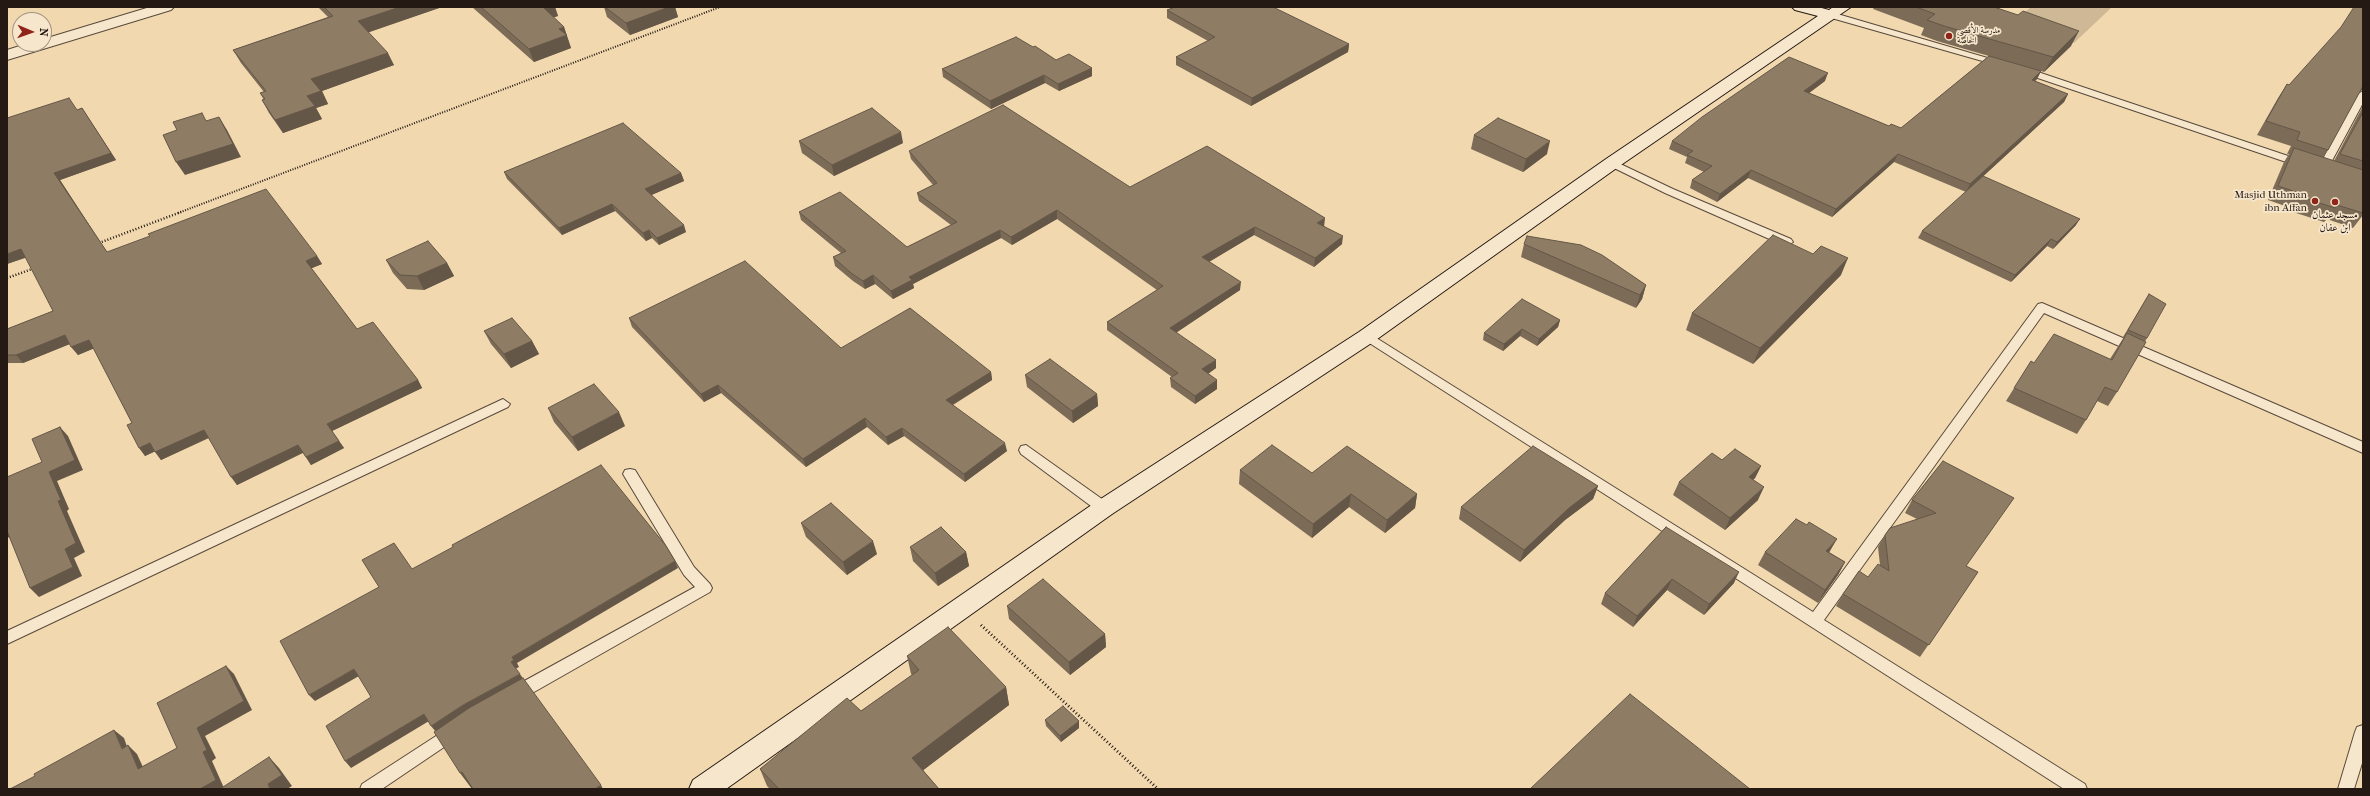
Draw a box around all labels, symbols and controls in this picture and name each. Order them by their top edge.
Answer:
north arrow [12,12,52,52]
place label: مدرسة الأقصى الخاصة [1957,26,2000,47]
text: N [37,28,50,37]
marker: مدرسة الأقصى الخاصة [1944,31,1954,41]
place label: Masjid Uthman ibn Affan [2234,188,2307,214]
marker: Masjid Uthman ibn Affan [2310,196,2320,206]
marker: مسجد عثمان ابن عفان [2330,197,2340,207]
place label: مسجد عثمان ابن عفان [2312,208,2358,234]

